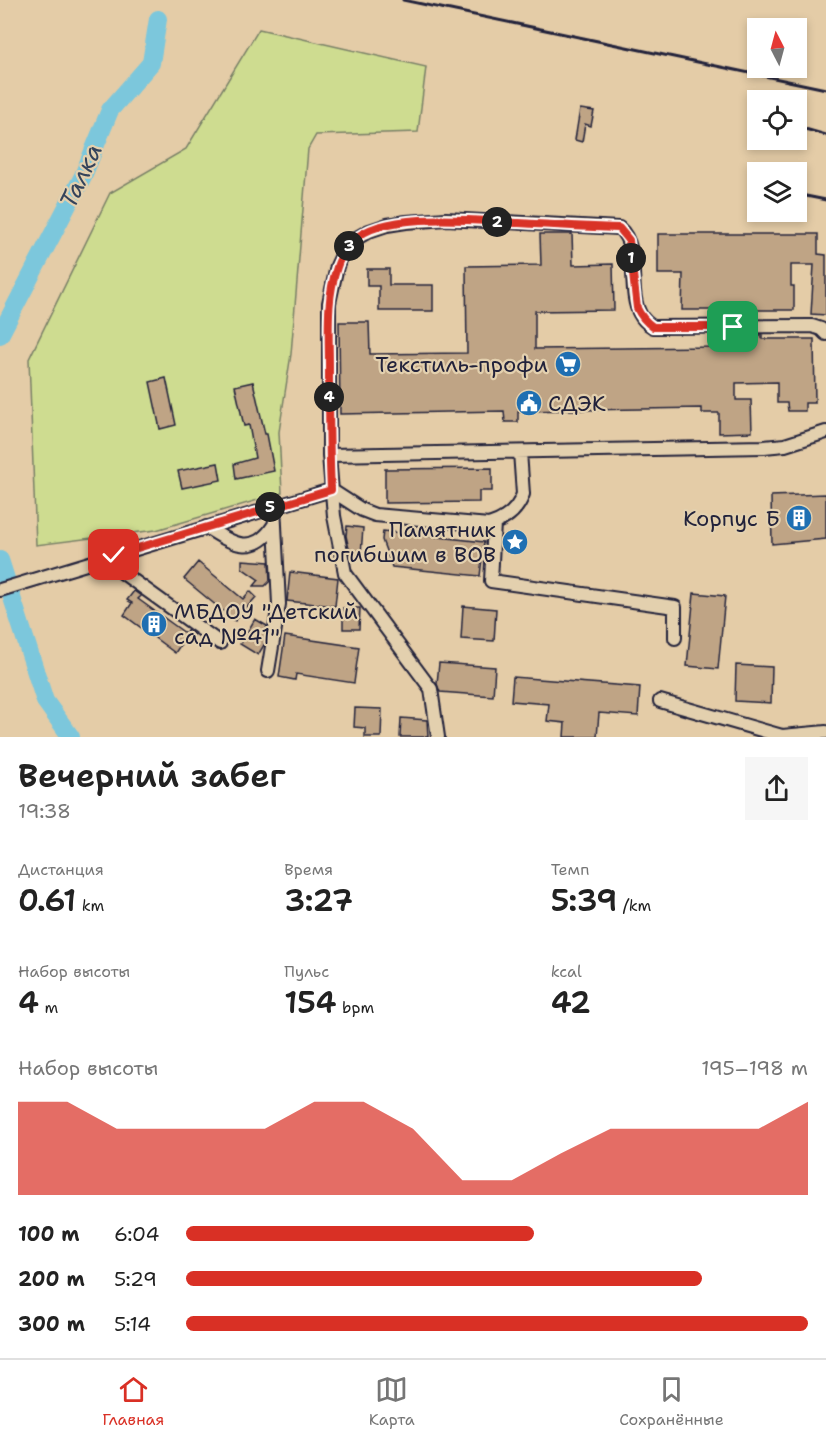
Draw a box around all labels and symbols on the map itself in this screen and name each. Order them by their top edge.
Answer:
north arrow [747,18,807,78]
water label: Талка [52,139,110,213]
pin: 2 [482,207,512,237]
pin: 3 [334,231,364,261]
pin: 1 [616,243,646,273]
pin [707,301,758,352]
supermarket icon: Текстиль-профи [553,349,583,379]
place label: Текстиль-профи [375,350,548,379]
pin: 4 [314,382,344,412]
public building icon: СДЭК [514,388,544,418]
place label: СДЭК [548,389,606,418]
pin: 5 [255,492,285,522]
building icon: Корпус Б [784,503,814,533]
place label: Корпус Б [683,504,780,533]
place label: Памятник погибшим в ВОВ [314,515,496,569]
place icon: Памятник погибшим в ВОВ [500,527,530,557]
pin [88,529,139,580]
place label: МБДОУ "Детский сад №41" [174,597,358,651]
building icon: МБДОУ "Детский сад №41" [139,609,169,639]

